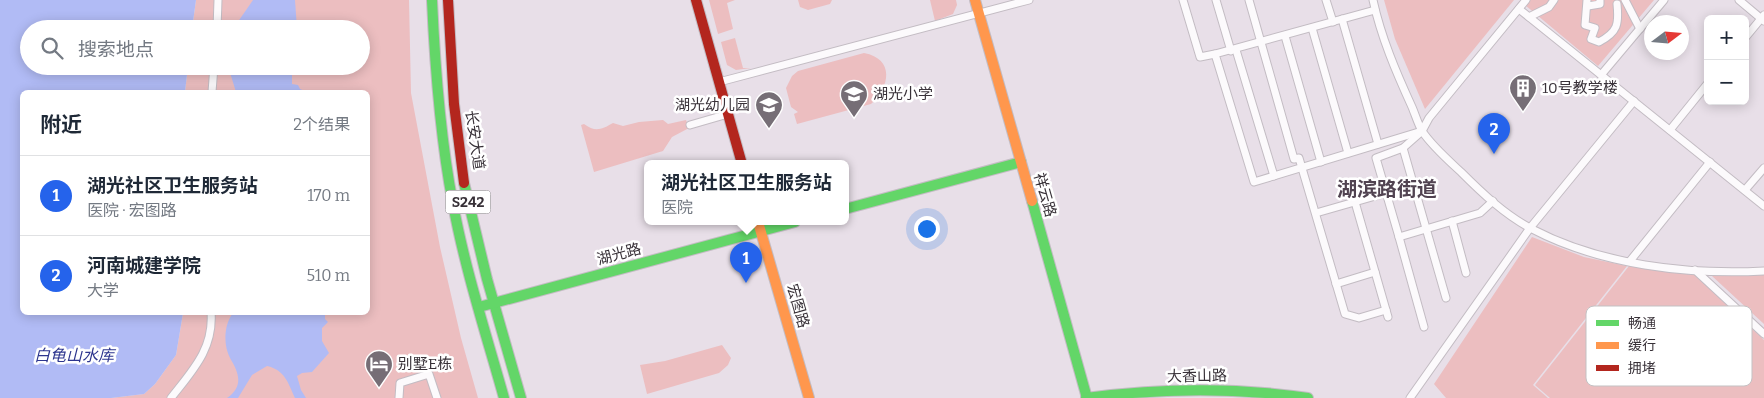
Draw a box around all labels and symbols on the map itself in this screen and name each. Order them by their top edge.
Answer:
north arrow [1644,15,1689,60]
building icon: 10号教学楼 [1508,73,1538,112]
school or university icon: 湖光小学 [839,79,869,118]
place label: 10号教学楼 [1542,79,1618,97]
place label: 湖光小学 [873,85,933,103]
school or university icon: 湖光幼儿园 [754,90,784,129]
place label: 湖光幼儿园 [675,96,750,114]
street label: 长安大道 [462,109,488,171]
pin: 2 [1478,113,1510,154]
street label: 祥云路 [1030,171,1060,219]
district label: 湖滨路街道 [1337,177,1437,201]
road number: S242 [446,190,490,213]
your location [914,216,940,242]
street label: 湖光路 [595,239,643,269]
pin: 1 [730,242,762,283]
street label: 宏图路 [783,282,813,330]
legend [1586,306,1752,386]
text: 畅通 [1628,315,1656,332]
text: 缓行 [1628,337,1656,354]
water label: 白龟山水库 [34,346,117,365]
hotel icon: 别墅E栋 [364,349,394,388]
place label: 别墅E栋 [398,355,452,373]
text: 拥堵 [1628,360,1656,377]
street label: 大香山路 [1167,366,1227,386]

